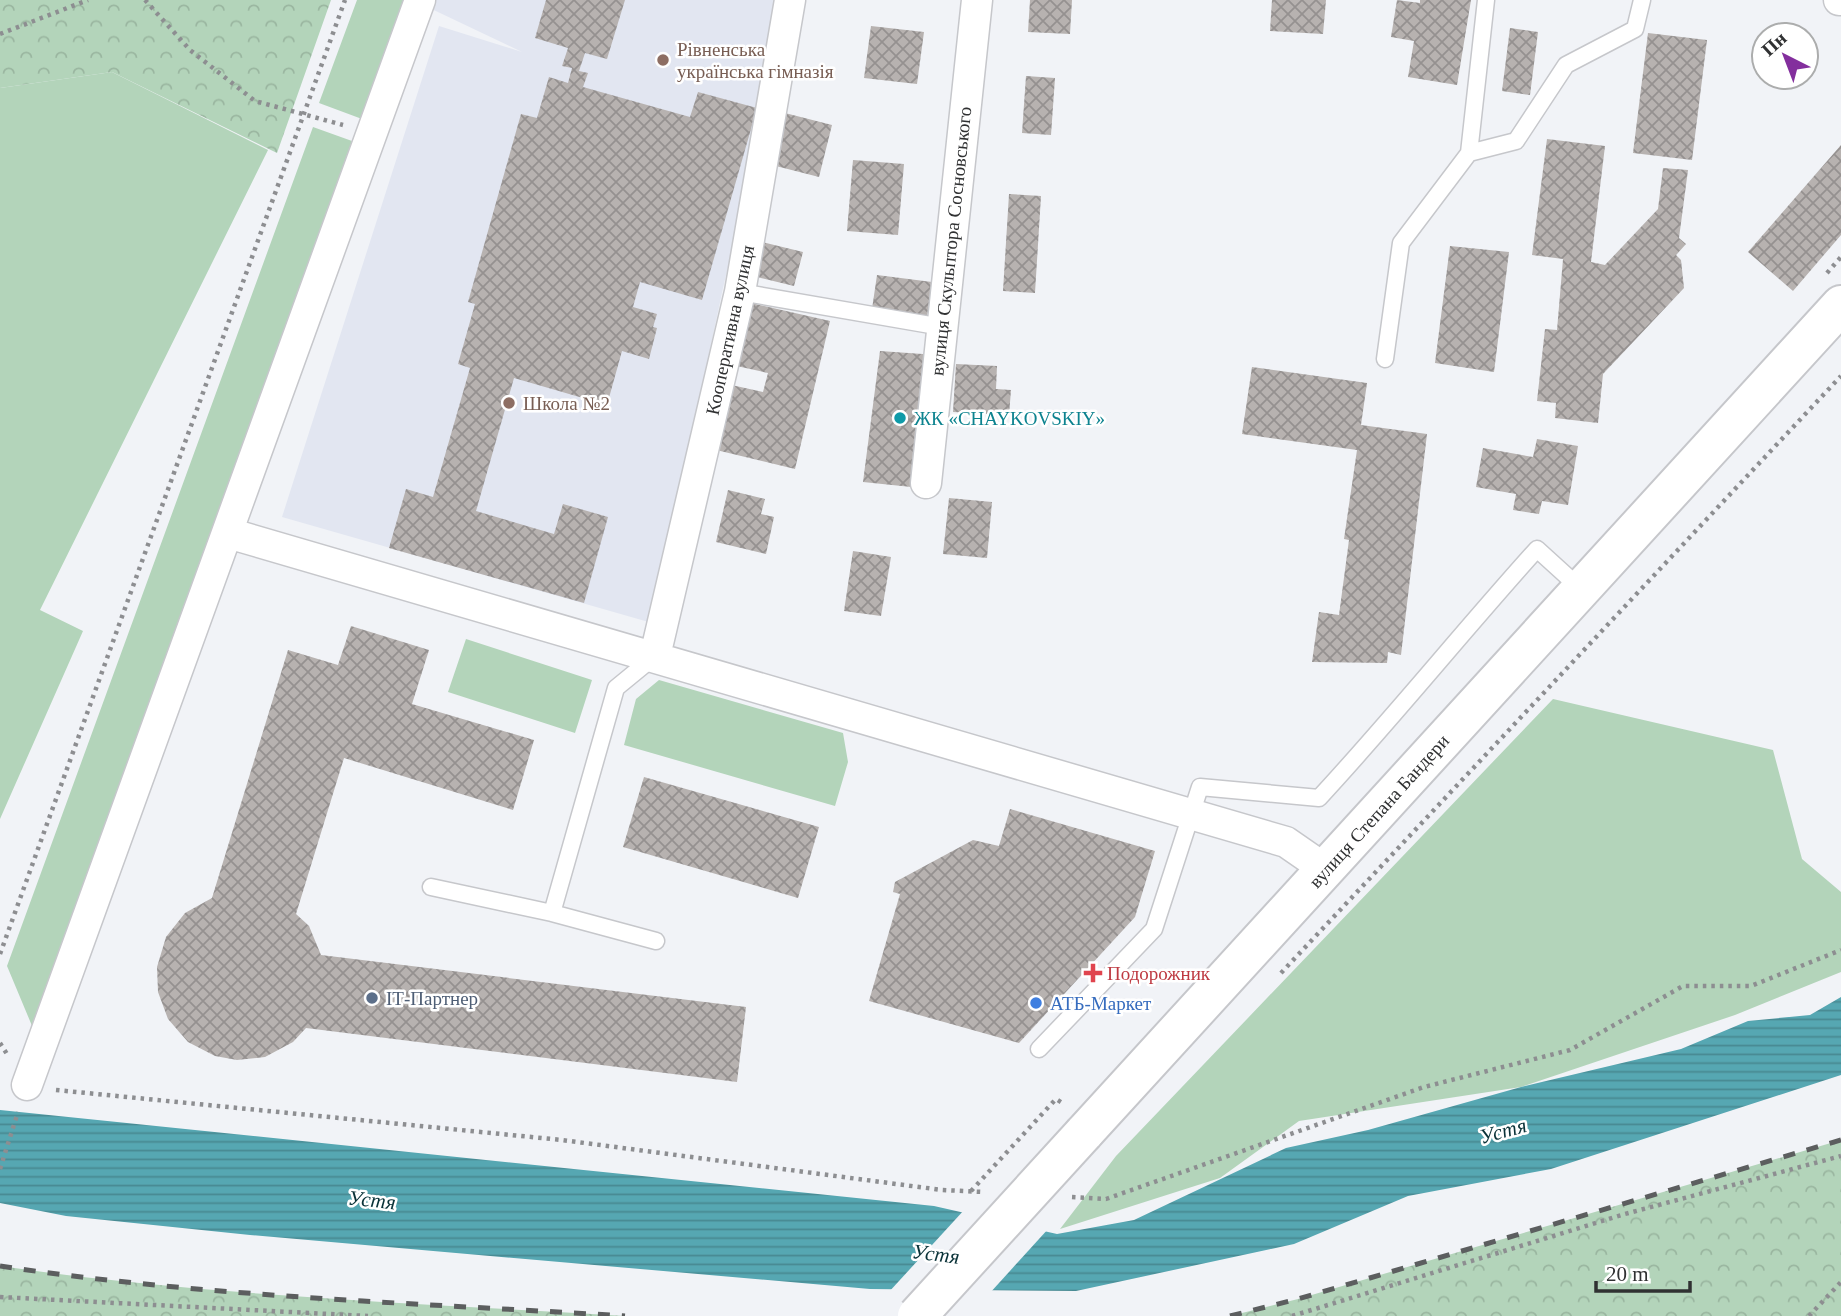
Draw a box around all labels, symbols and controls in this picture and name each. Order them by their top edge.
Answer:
north arrow [1750,21,1820,91]
text: Пн [1757,27,1791,60]
place label: Рівненська українська гімназія [677,39,834,82]
marker: Рівненська українська гімназія [655,52,671,68]
street label: вулиця Скульптора Сосновського [926,105,976,377]
street label: Кооперативна вулиця [702,243,758,417]
place label: Школа №2 [523,393,610,414]
marker: Школа №2 [501,395,517,411]
place label: ЖК «CHAYKOVSKIY» [914,408,1105,429]
marker: ЖК «CHAYKOVSKIY» [892,410,908,426]
street label: вулиця Степана Бандери [1305,730,1453,892]
place label: Подорожник [1107,963,1211,984]
marker: Подорожник [1085,965,1101,981]
place label: ІТ-Партнер [386,988,478,1009]
marker: ІТ-Партнер [364,990,380,1006]
place label: АТБ-Маркет [1050,993,1152,1014]
marker: АТБ-Маркет [1028,995,1044,1011]
water label: Устя [1477,1113,1529,1149]
water label: Устя [347,1186,397,1214]
water label: Устя [911,1239,961,1269]
scale bar [1596,1250,1690,1294]
text: 20 m [1606,1262,1649,1286]

